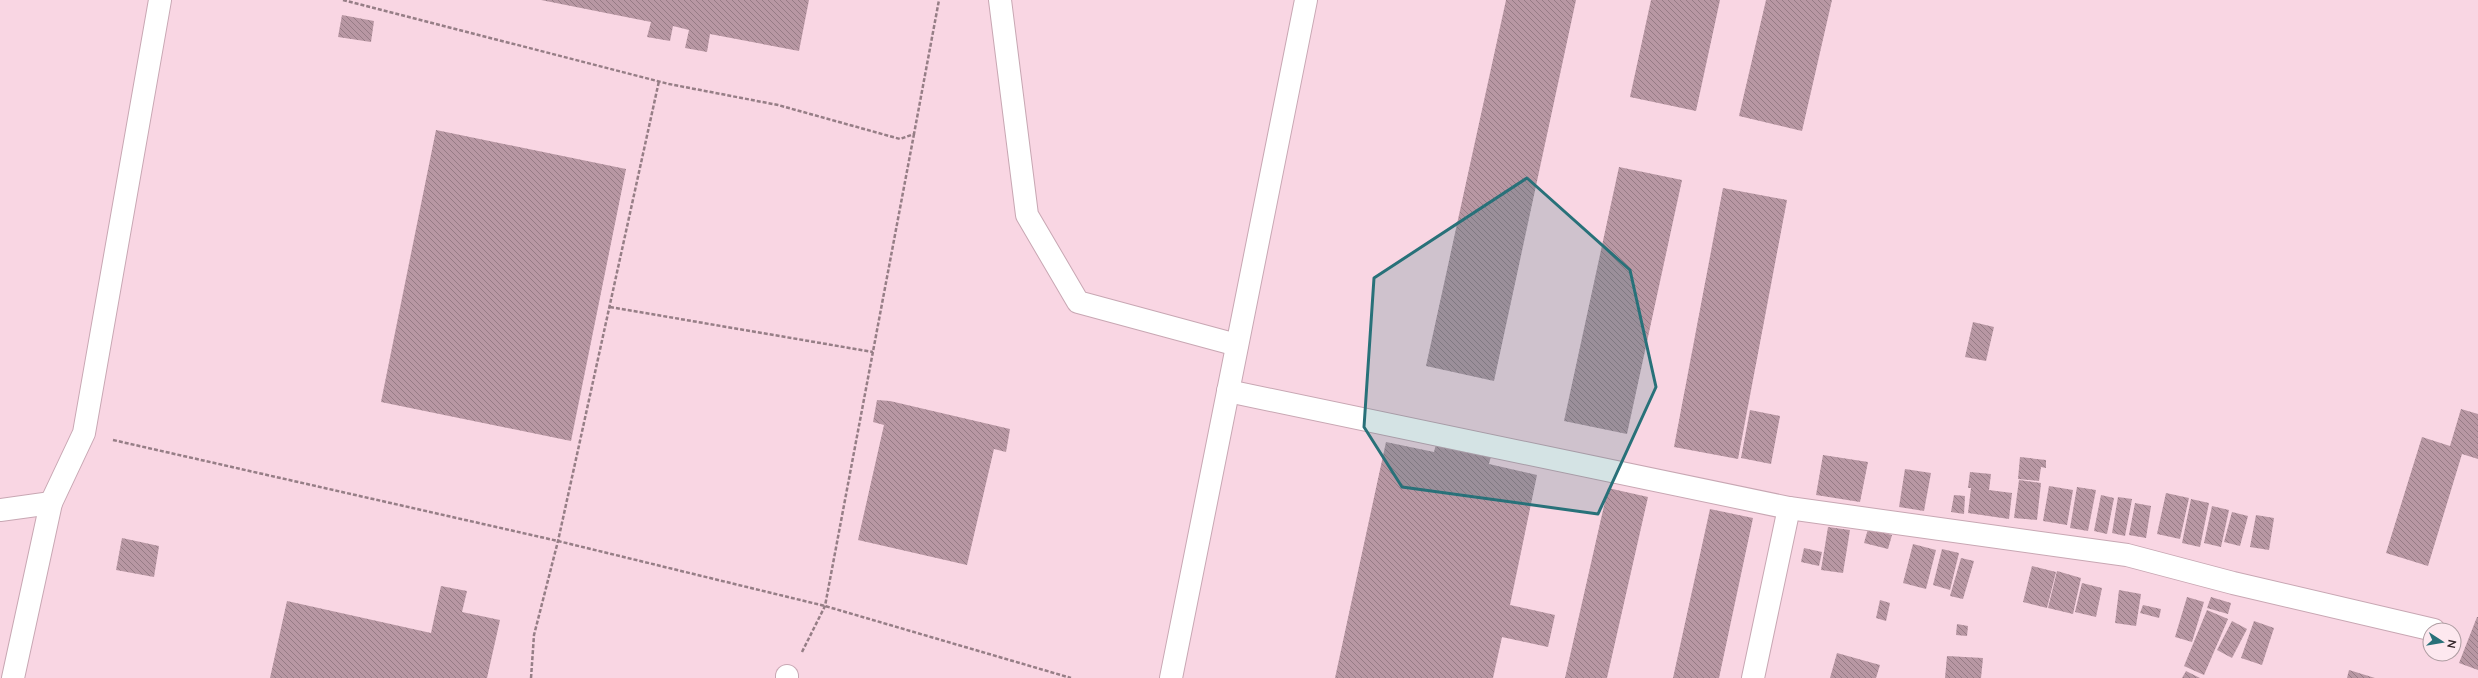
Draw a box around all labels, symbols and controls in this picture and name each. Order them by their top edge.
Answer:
north arrow [2422,622,2462,662]
text: N [2445,639,2460,650]

